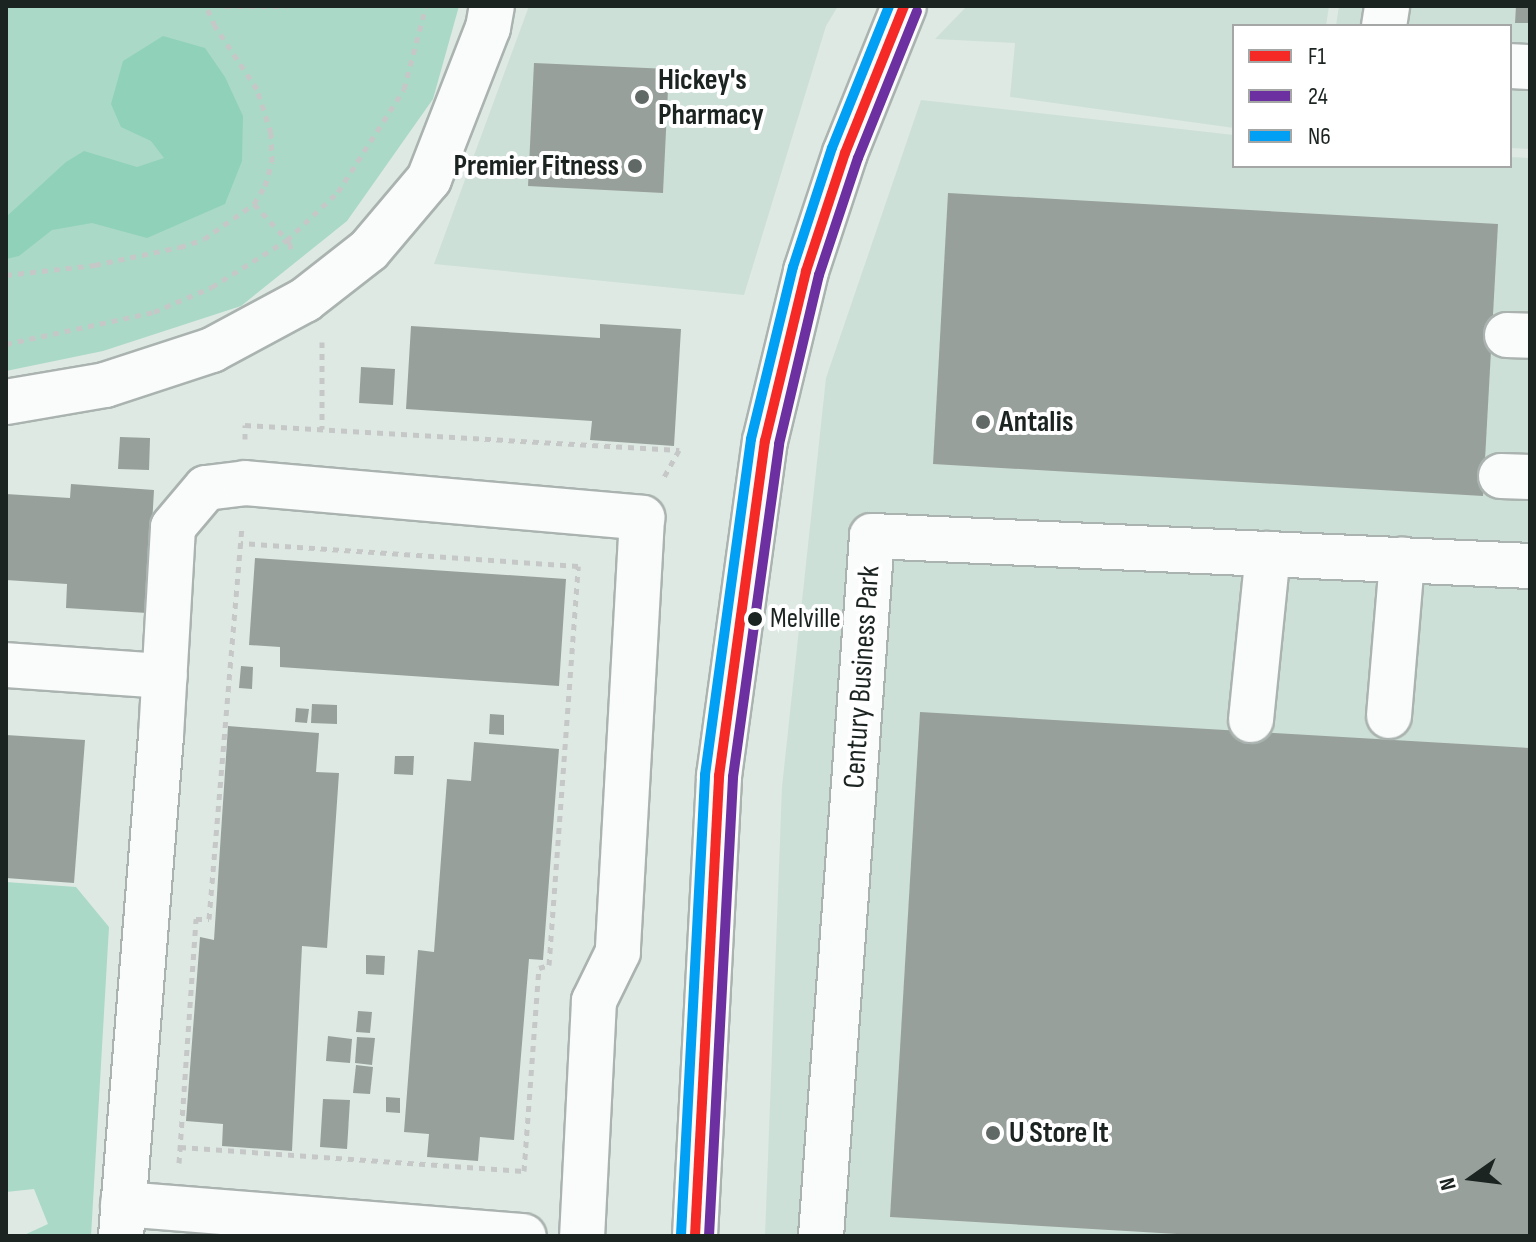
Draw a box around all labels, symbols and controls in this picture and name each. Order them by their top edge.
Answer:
legend [1232,24,1512,168]
text: F1 [1308,42,1326,71]
place label: Hickey's Pharmacy [658,62,764,132]
text: 24 [1308,82,1328,111]
marker: Hickey's Pharmacy [633,88,651,106]
text: N6 [1308,122,1331,151]
place label: Premier Fitness [454,148,619,184]
marker: Premier Fitness [626,157,644,175]
place label: Antalis [999,404,1073,440]
marker: Antalis [974,413,992,431]
street label: Century Business Park [836,564,888,790]
place label: Melville [770,602,841,636]
marker: Melville [747,611,763,627]
place label: U Store It [1009,1115,1109,1151]
marker: U Store It [984,1124,1002,1142]
north arrow [1432,1138,1512,1218]
text: N [1434,1175,1463,1193]

